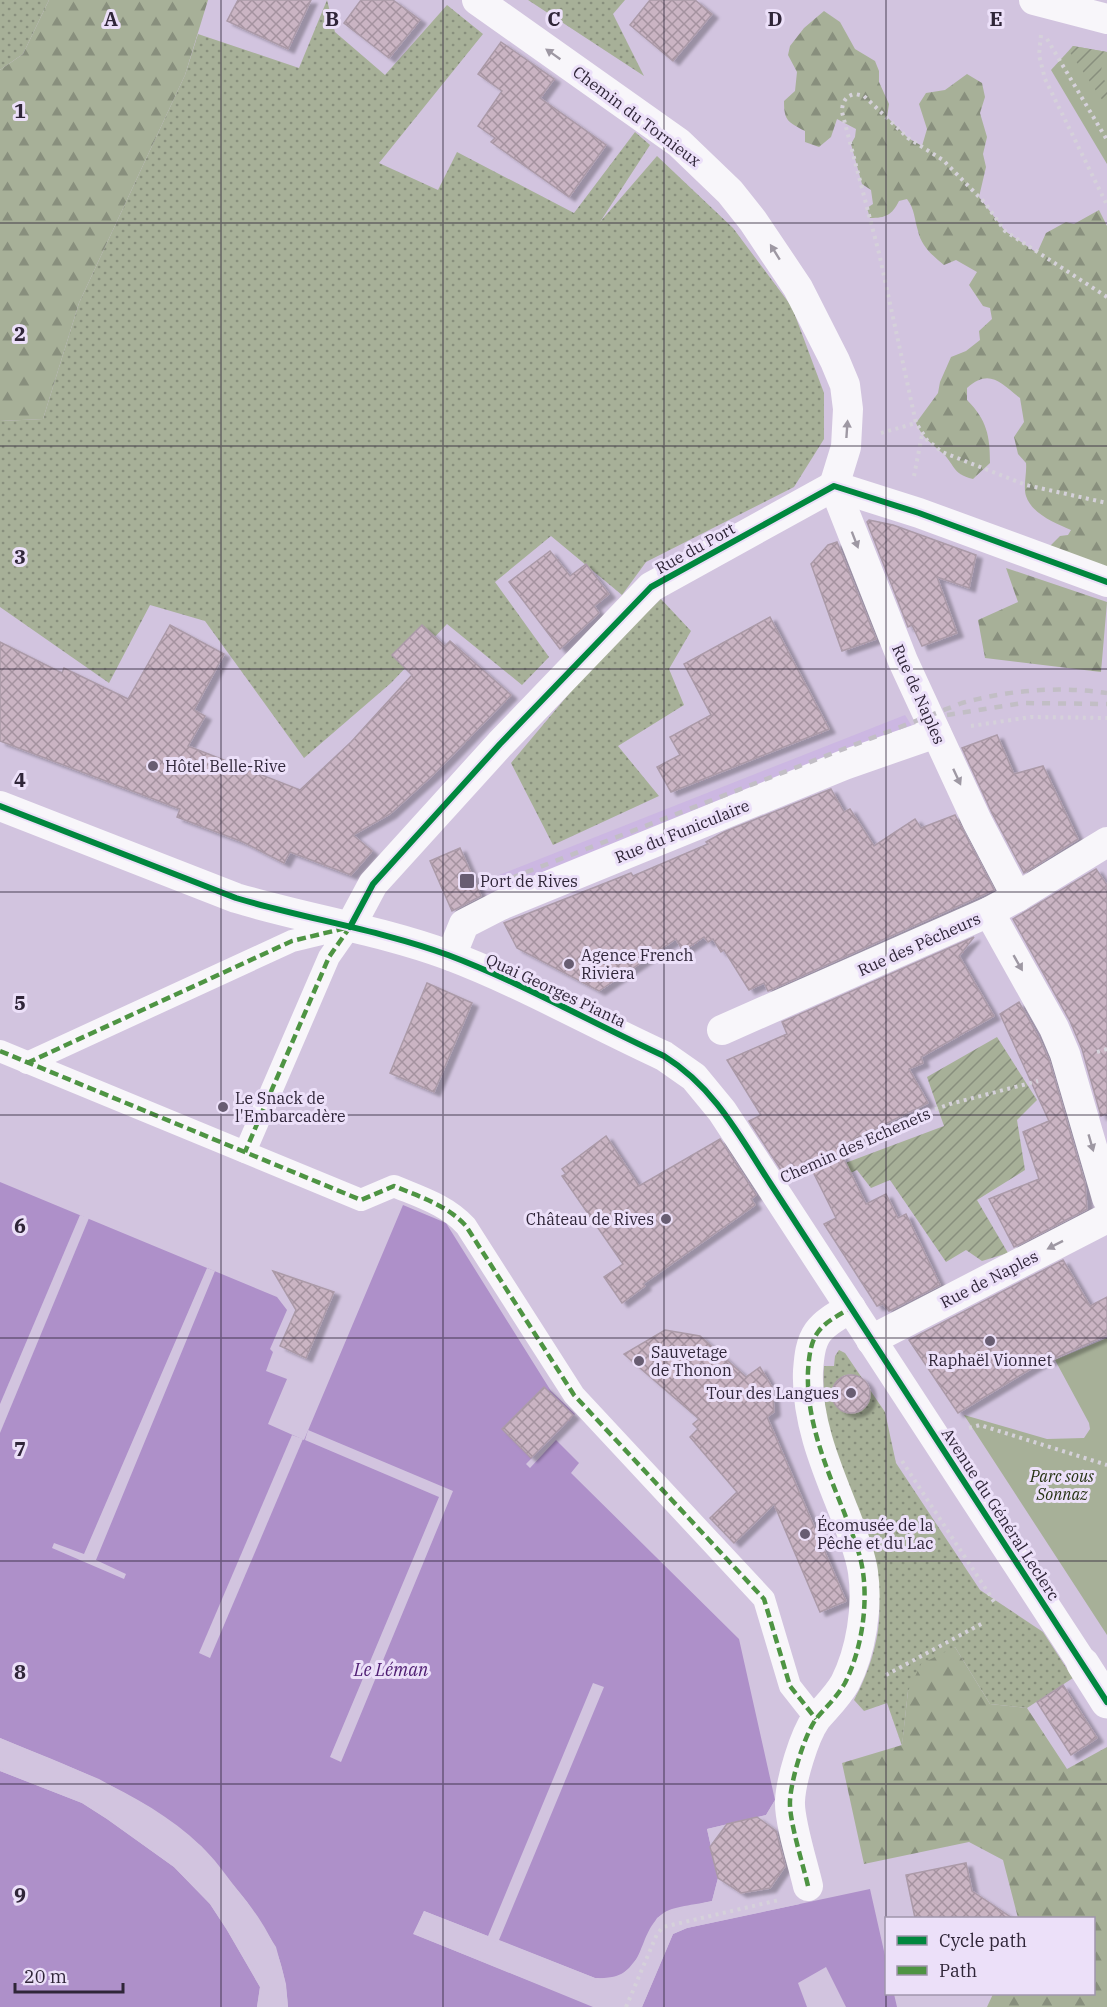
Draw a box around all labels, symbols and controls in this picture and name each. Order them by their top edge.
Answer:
text: A [104,5,118,32]
text: B [325,5,339,32]
text: C [547,5,561,32]
text: D [767,5,783,32]
text: E [989,5,1003,32]
one-way arrow [545,48,561,60]
street label: Chemin du Tornieux [569,61,705,171]
text: 1 [14,97,26,124]
one-way arrow [770,244,781,260]
text: 2 [14,320,26,347]
one-way arrow [843,419,852,438]
street label: Rue du Port [652,518,739,578]
one-way arrow [851,531,860,549]
text: 3 [14,543,26,570]
street label: Rue de Naples [888,641,950,747]
place label: Hôtel Belle-Rive [165,756,286,776]
marker: Hôtel Belle-Rive [146,759,160,773]
text: 4 [14,766,26,793]
one-way arrow [952,769,961,786]
street label: Rue du Funiculaire [612,795,752,867]
place label: Port de Rives [480,871,578,891]
marker: Port de Rives [458,872,476,890]
street label: Rue des Pêcheurs [854,908,984,980]
place label: Agence French Riviera [581,945,694,983]
street label: Quai Georges Pianta [483,949,629,1031]
one-way arrow [1013,955,1023,972]
marker: Agence French Riviera [562,957,576,971]
text: 5 [14,989,26,1016]
place label: Le Snack de l'Embarcadère [235,1088,346,1126]
marker: Le Snack de l'Embarcadère [216,1100,230,1114]
street label: Chemin des Echenets [777,1103,933,1187]
one-way arrow [1087,1134,1096,1152]
place label: Château de Rives [526,1209,654,1229]
text: 6 [14,1212,26,1239]
marker: Château de Rives [659,1212,673,1226]
one-way arrow [1046,1240,1063,1250]
street label: Rue de Naples [937,1246,1041,1312]
marker: Raphaël Vionnet [983,1334,997,1348]
place label: Sauvetage de Thonon [651,1342,732,1380]
place label: Raphaël Vionnet [928,1350,1052,1370]
marker: Sauvetage de Thonon [632,1354,646,1368]
place label: Tour des Langues [706,1383,839,1403]
marker: Tour des Langues [844,1386,858,1400]
street label: Avenue du Général Leclerc [938,1424,1064,1604]
text: 7 [14,1435,26,1462]
park label: Parc sous Sonnaz [1029,1466,1094,1504]
place label: Écomusée de la Pêche et du Lac [817,1514,934,1553]
marker: Écomusée de la Pêche et du Lac [798,1527,812,1541]
text: 8 [14,1658,26,1685]
water label: Le Léman [353,1658,429,1681]
text: 9 [14,1881,26,1908]
legend [885,1917,1095,1995]
text: Cycle path [939,1929,1027,1952]
scale bar [15,1956,123,1994]
text: Path [939,1959,977,1982]
text: 20 m [24,1965,67,1988]

